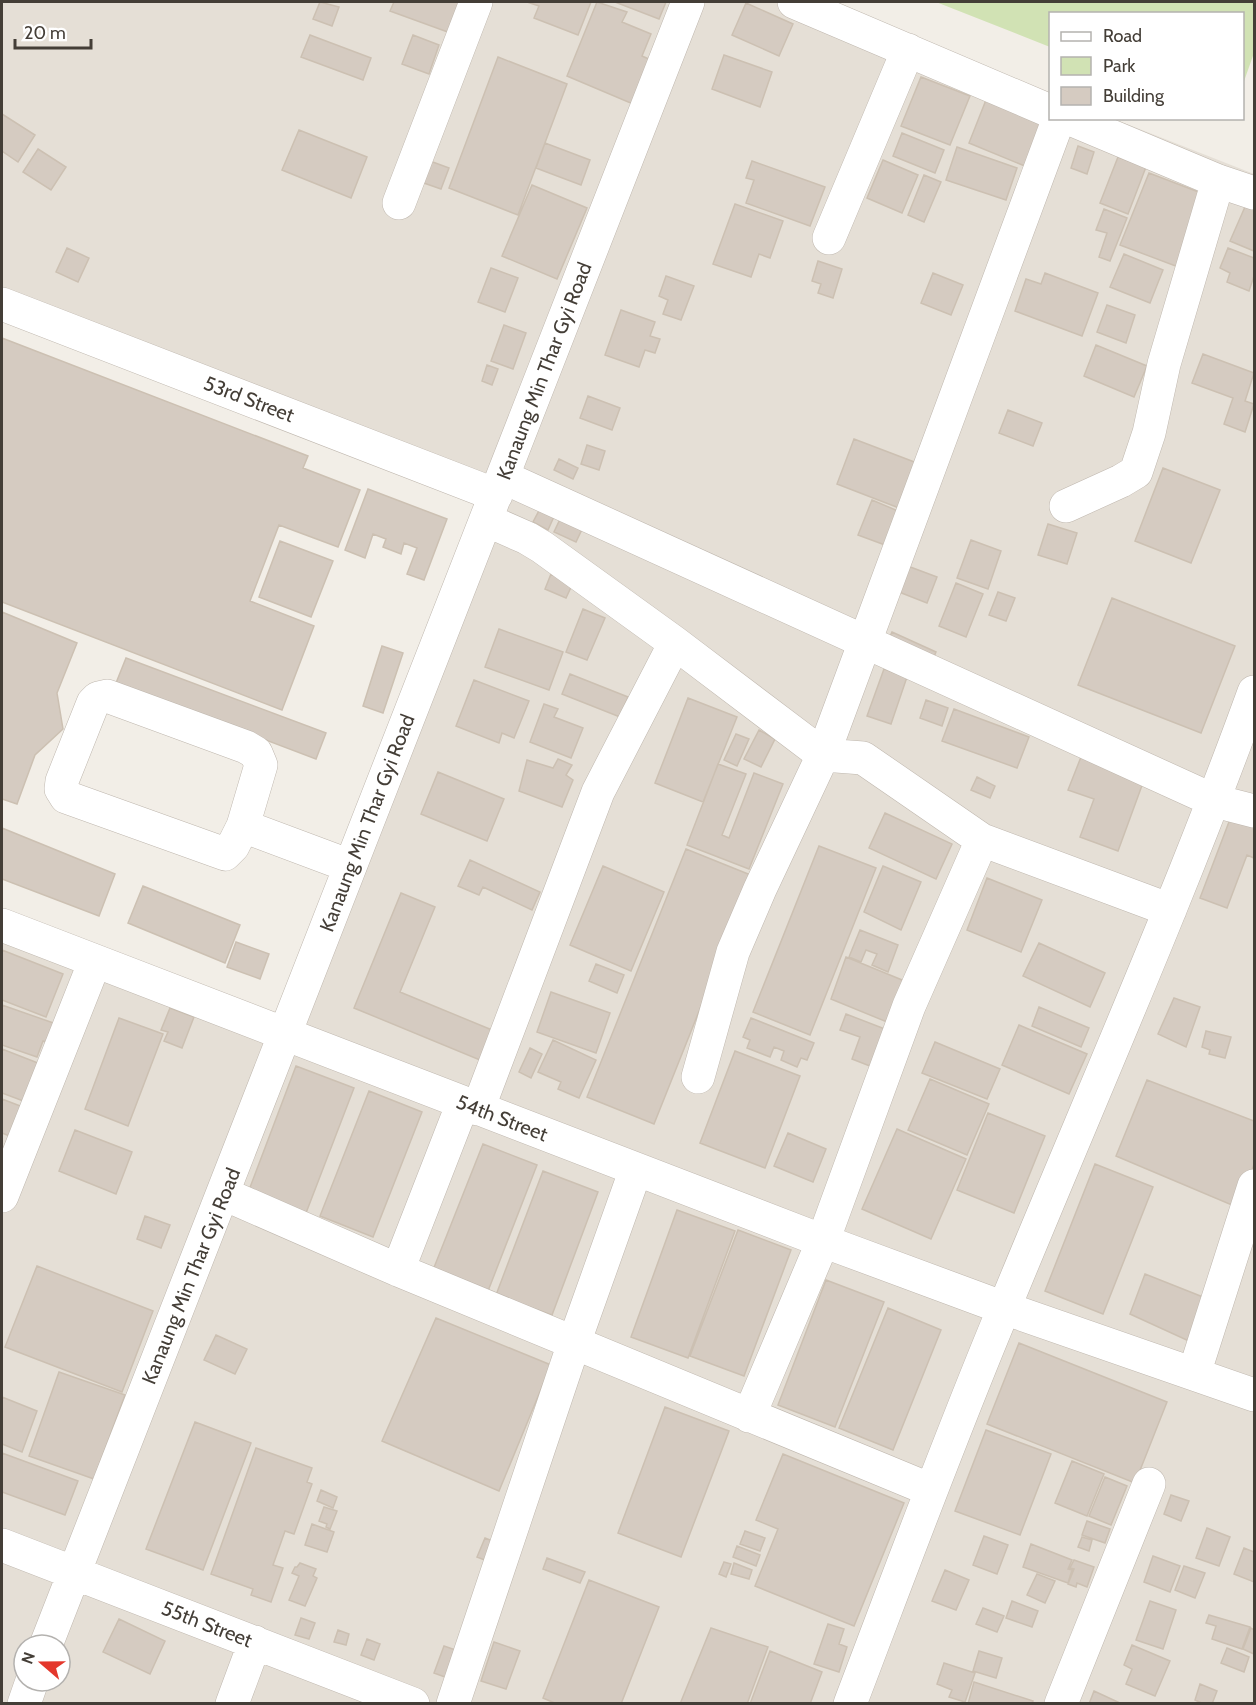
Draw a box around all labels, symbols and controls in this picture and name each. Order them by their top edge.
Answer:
scale bar [15,12,92,50]
legend [1049,12,1244,120]
text: 20 m [24,22,66,44]
text: Road [1103,25,1142,47]
text: Park [1103,55,1136,77]
text: Building [1103,85,1165,107]
street label: Kanaung Min Thar Gyi Road [491,259,597,483]
street label: 53rd Street [200,371,298,427]
street label: Kanaung Min Thar Gyi Road [314,711,420,935]
street label: 54th Street [453,1090,551,1146]
street label: Kanaung Min Thar Gyi Road [137,1164,245,1388]
street label: 55th Street [158,1596,256,1652]
north arrow [12,1633,72,1693]
text: N [18,1649,39,1667]

